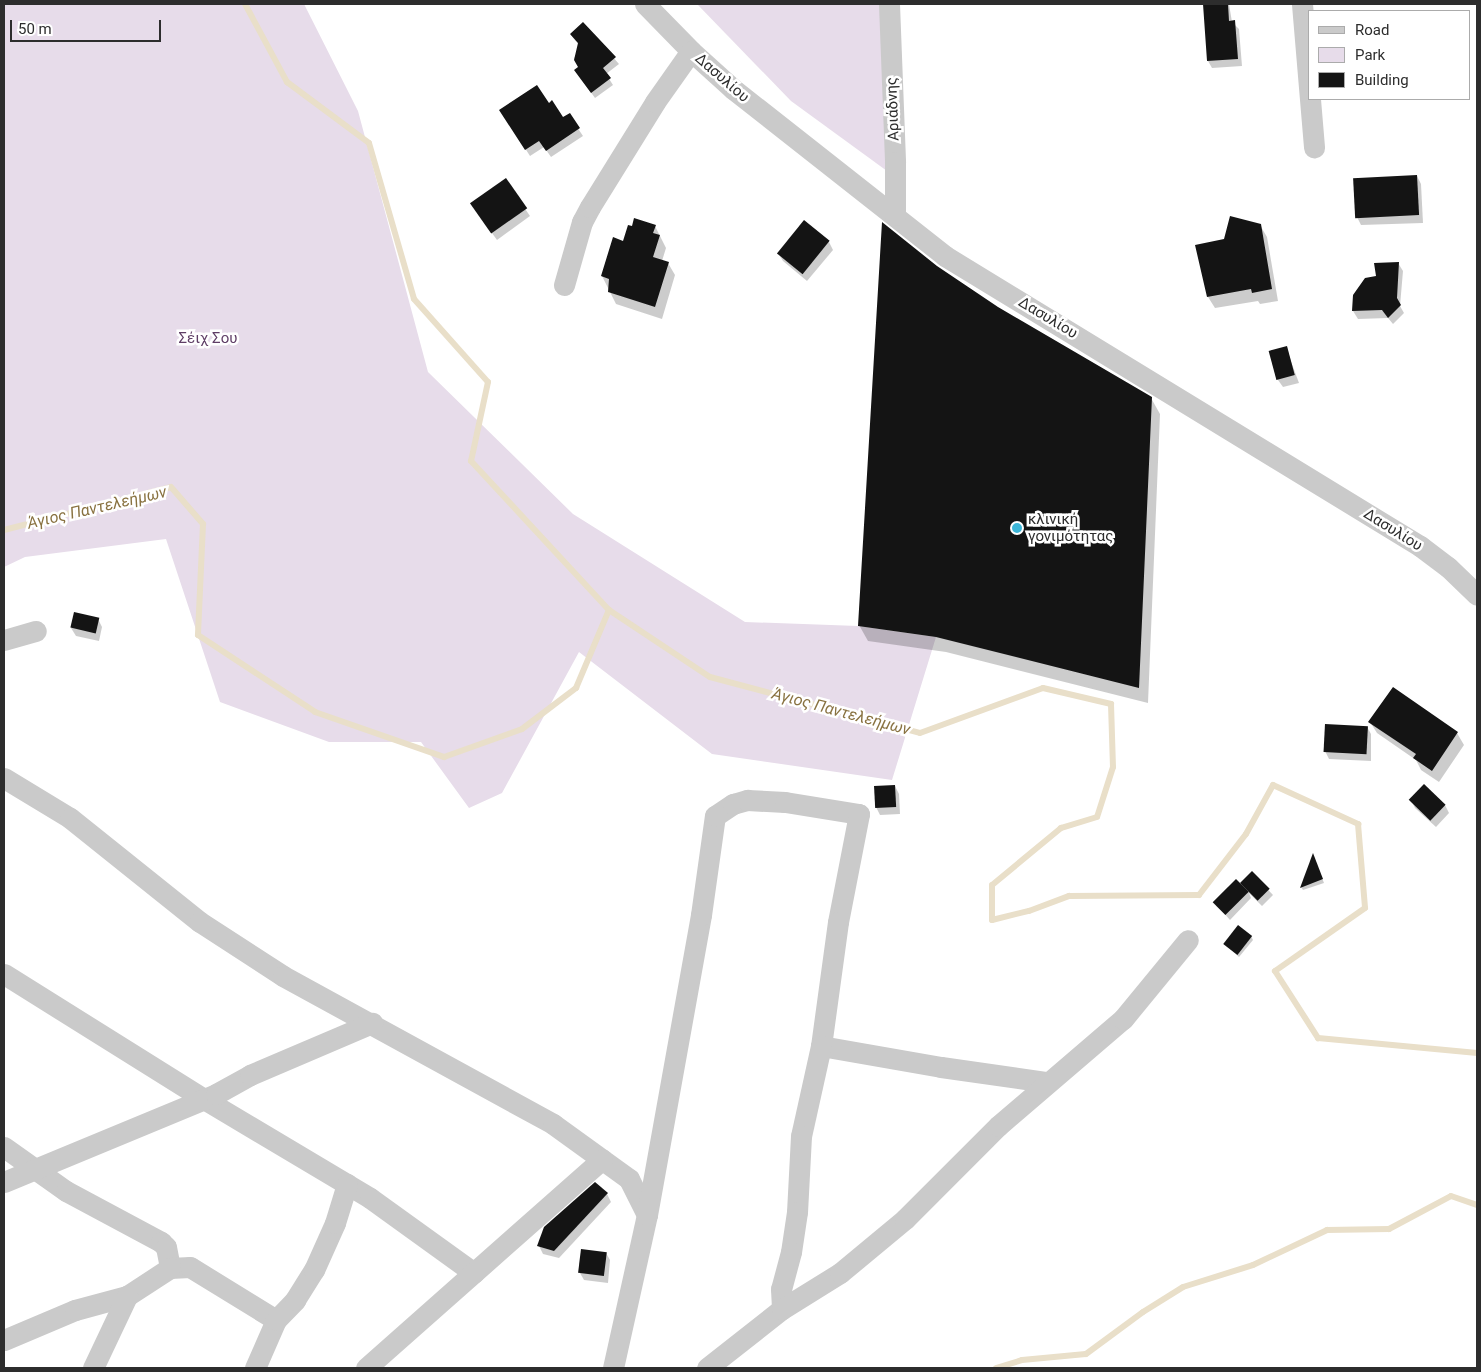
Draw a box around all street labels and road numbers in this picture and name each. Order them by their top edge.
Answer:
street label: Δασυλίου [691,50,753,106]
street label: Αριάδνης [883,77,903,141]
street label: Δασυλίου [1015,293,1081,343]
street label: Δασυλίου [1360,505,1426,555]

